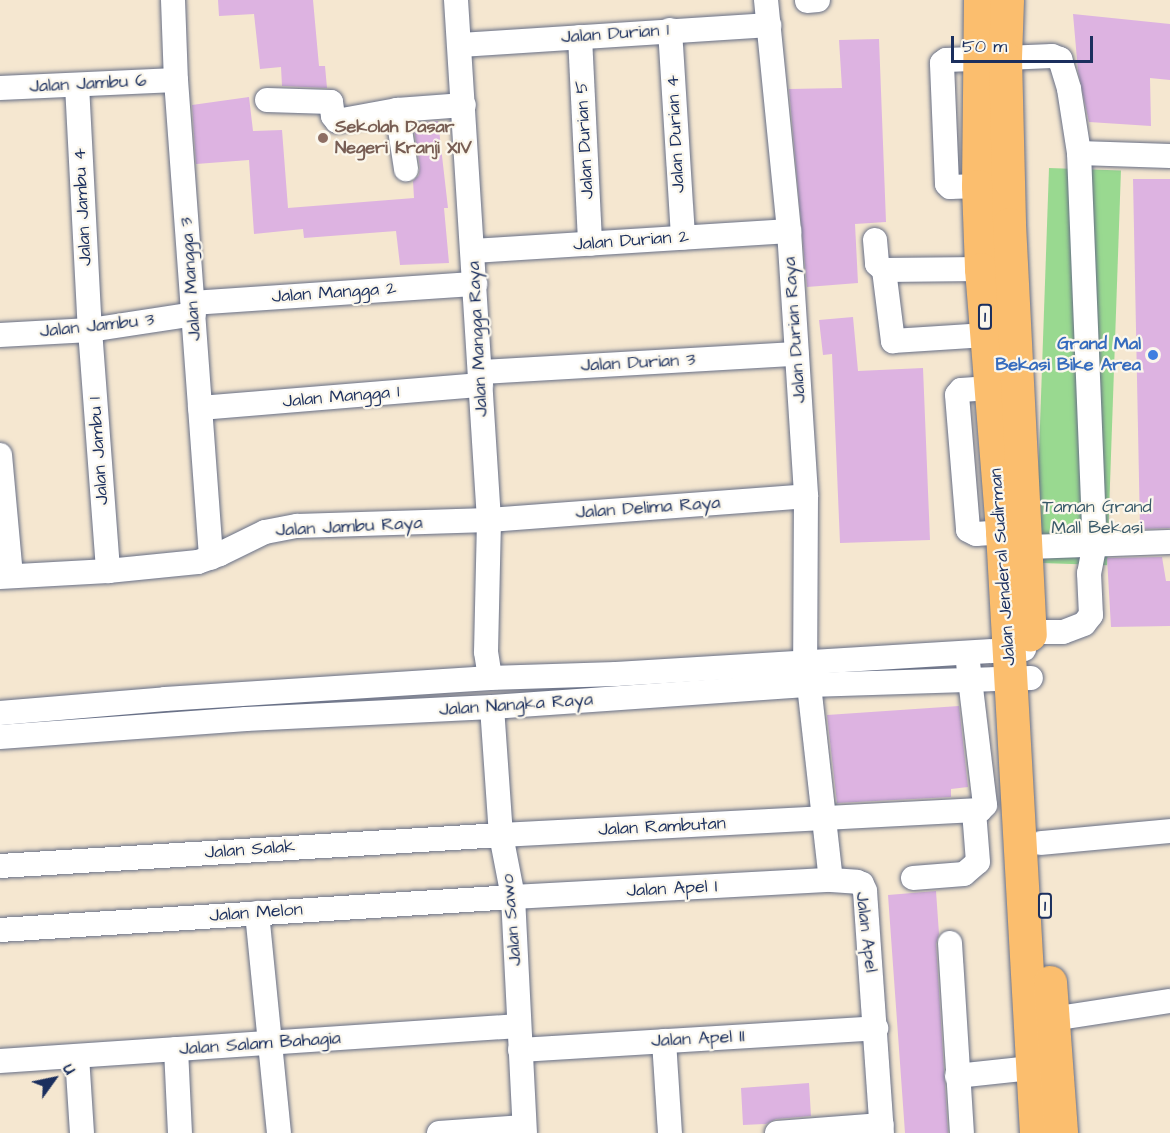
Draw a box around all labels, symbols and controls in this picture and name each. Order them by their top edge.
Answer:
street label: Jalan Durian 1 [560,19,670,49]
scale bar [954,24,1096,62]
text: 50 m [962,34,1007,59]
street label: Jalan Jambu 6 [29,70,147,98]
street label: Jalan Durian 4 [662,75,690,193]
street label: Jalan Durian 5 [571,80,599,200]
place label: Sekolah Dasar Negeri Kranji XIV [335,117,472,160]
marker: Sekolah Dasar Negeri Kranji XIV [316,131,330,145]
street label: Jalan Jambu 4 [69,147,97,267]
street label: Jalan Mangga 3 [176,216,206,342]
street label: Jalan Durian 2 [572,226,690,256]
street label: Jalan Durian Raya [779,256,811,404]
street label: Jalan Mangga Raya [463,261,493,417]
street label: Jalan Mangga 2 [271,278,397,308]
road number: 1 [978,304,992,330]
street label: Jalan Jambu 3 [39,309,155,343]
place label: Grand Mal Bekasi Bike Area [995,334,1141,376]
marker: Grand Mal Bekasi Bike Area [1146,348,1160,362]
street label: Jalan Durian 3 [580,349,696,377]
street label: Jalan Mangga 1 [282,381,400,413]
street label: Jalan Jambu 1 [84,396,114,506]
street label: Jalan Jenderal Sudirman [985,467,1021,667]
street label: Jalan Delima Raya [575,492,721,524]
park label: Taman Grand Mall Bekasi [1042,497,1152,540]
street label: Jalan Jambu Raya [275,512,423,542]
street label: Jalan Nangka Raya [438,689,594,721]
street label: Jalan Rambutan [598,813,726,841]
street label: Jalan Salak [204,836,296,864]
street label: Jalan Sawo [497,873,527,967]
street label: Jalan Apel I [626,876,718,902]
street label: Jalan Apel [850,890,882,974]
road number: 1 [1038,893,1052,919]
street label: Jalan Melon [209,899,303,927]
street label: Jalan Apel II [651,1026,745,1052]
street label: Jalan Salam Bahagia [178,1028,342,1060]
north arrow [24,1049,84,1109]
text: U [57,1059,81,1079]

